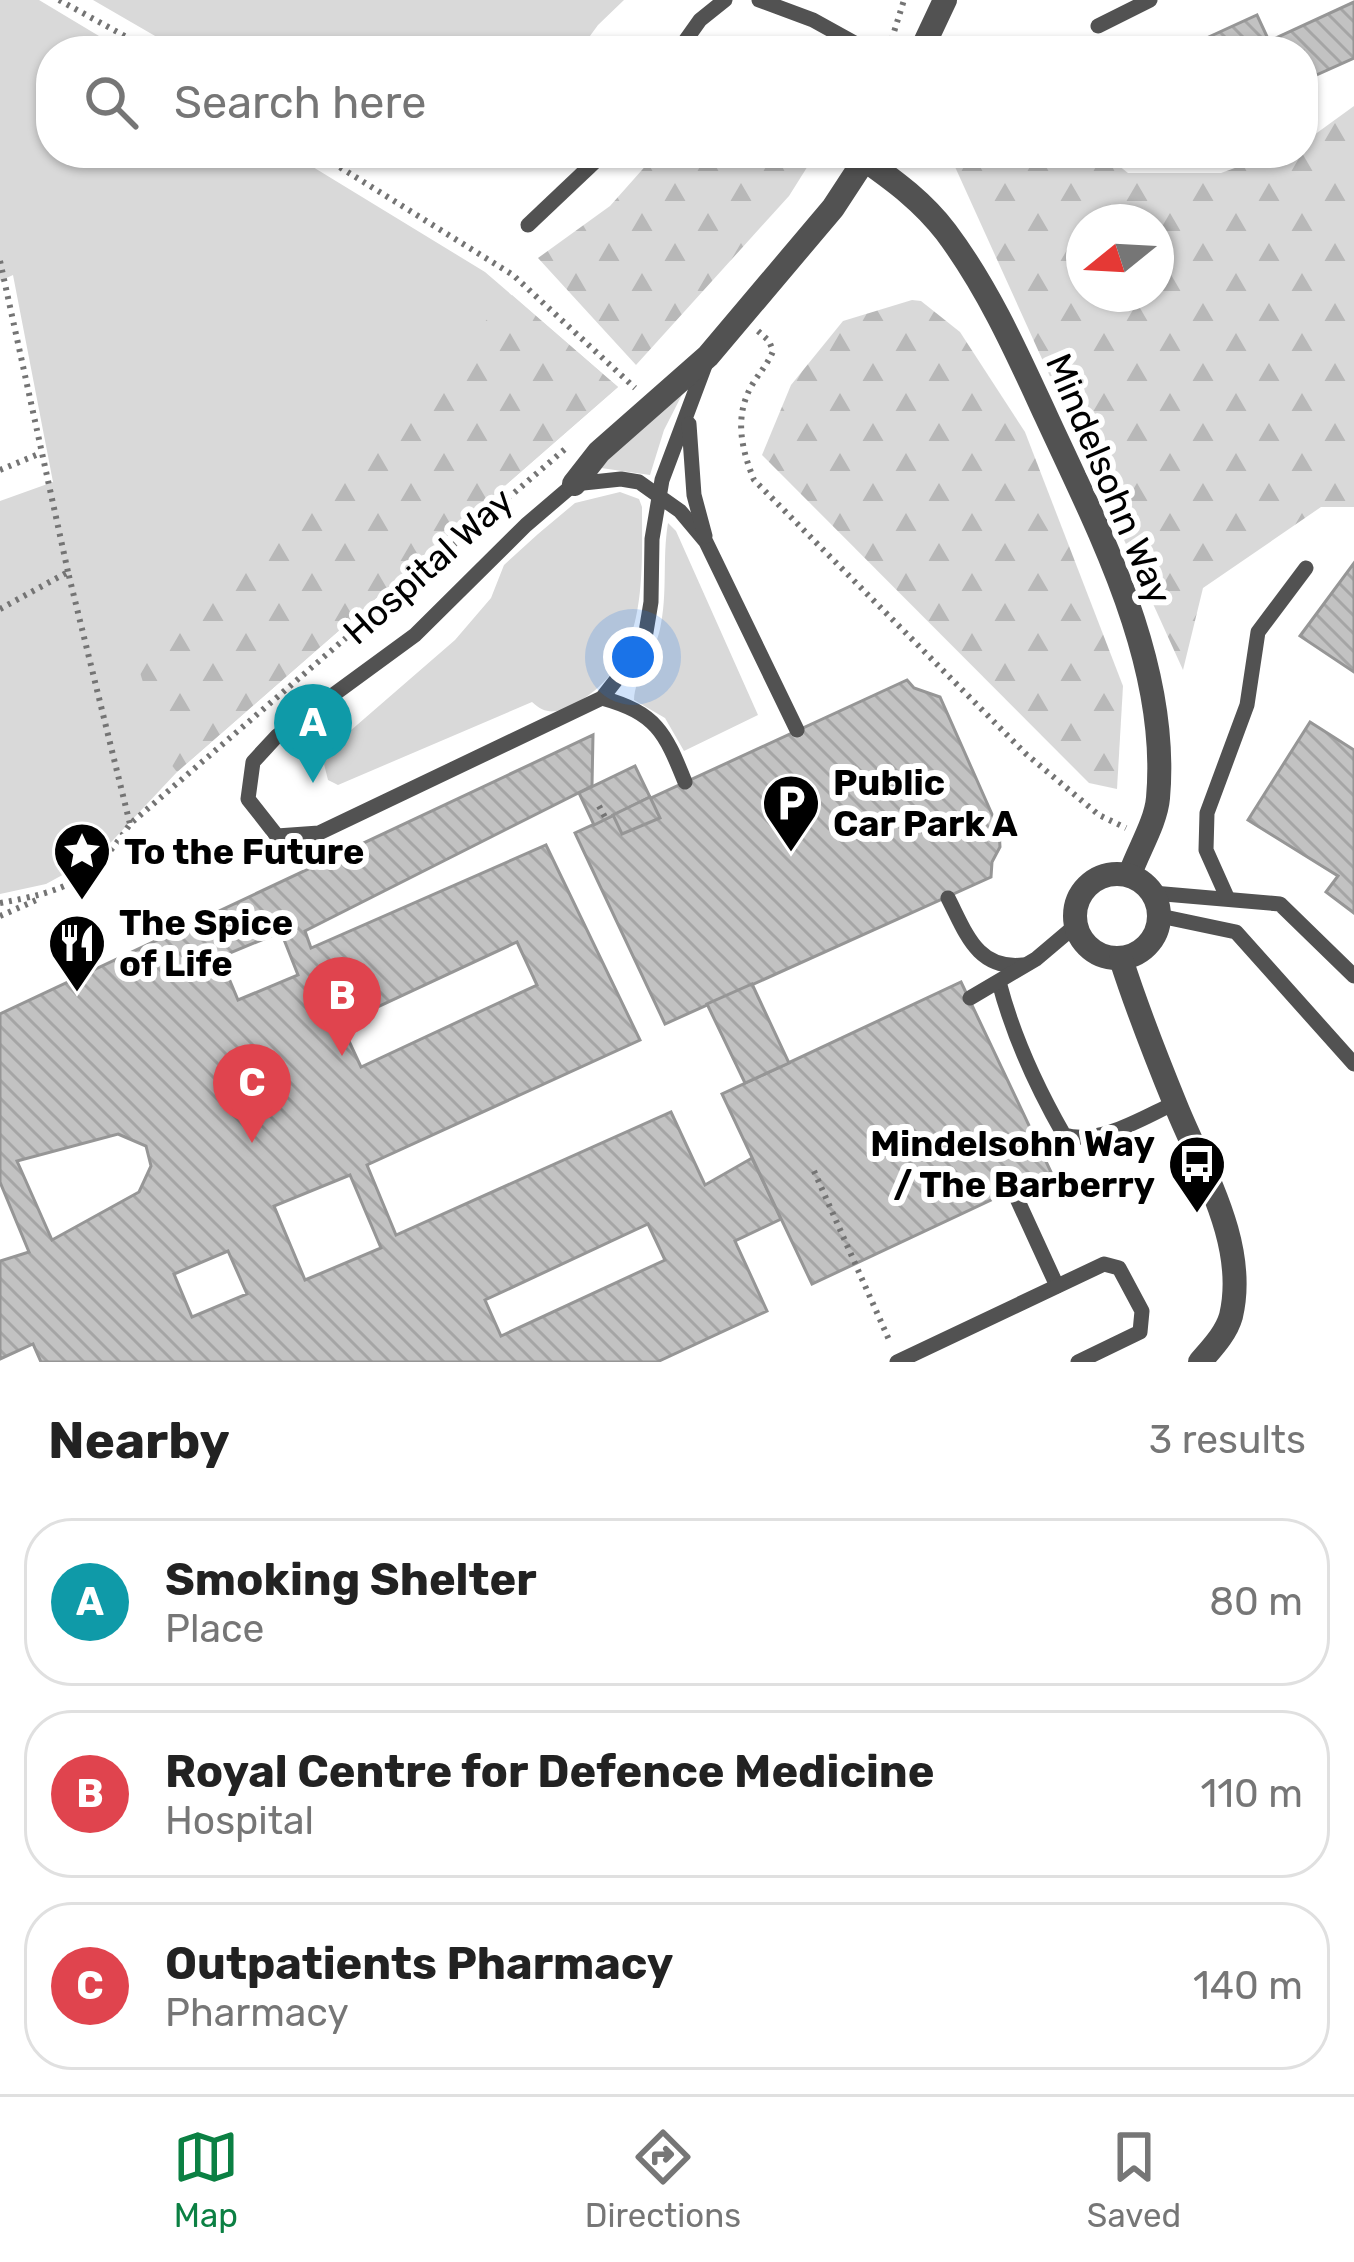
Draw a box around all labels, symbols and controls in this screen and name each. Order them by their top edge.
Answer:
search box [36,36,1318,168]
icon: search [78,69,144,135]
text: Search here [174,76,426,129]
north arrow [1066,204,1174,312]
street label: Mindelsohn Way [1037,347,1181,611]
street label: Hospital Way [334,479,522,653]
your location [603,627,663,687]
pin: A [274,684,352,783]
place label: Public Car Park A [833,761,1018,845]
parking icon: Public Car Park A [760,772,822,854]
place icon: To the Future [51,820,113,902]
place label: To the Future [124,830,364,873]
place label: The Spice of Life [119,901,293,985]
restaurant icon: The Spice of Life [46,912,108,994]
pin: B [303,957,381,1056]
pin: C [213,1044,291,1143]
place label: Mindelsohn Way / The Barberry [870,1122,1155,1206]
bus stop icon: Mindelsohn Way / The Barberry [1166,1133,1228,1215]
text: Nearby [48,1410,230,1471]
text: 3 results [1149,1417,1306,1463]
text: Smoking Shelter [165,1553,537,1606]
text: A [76,1579,104,1625]
text: 80 m [1209,1579,1303,1625]
text: Place [165,1606,264,1652]
text: Royal Centre for Defence Medicine [165,1745,934,1798]
text: B [76,1771,104,1817]
text: 110 m [1201,1771,1303,1817]
text: Hospital [165,1798,314,1844]
text: Outpatients Pharmacy [165,1937,673,1990]
text: C [76,1963,104,2009]
text: 140 m [1193,1963,1303,2009]
text: Pharmacy [165,1990,349,2036]
tab: Map [173,2124,239,2235]
tab: Directions [585,2124,741,2235]
tab: Saved [1087,2124,1181,2235]

